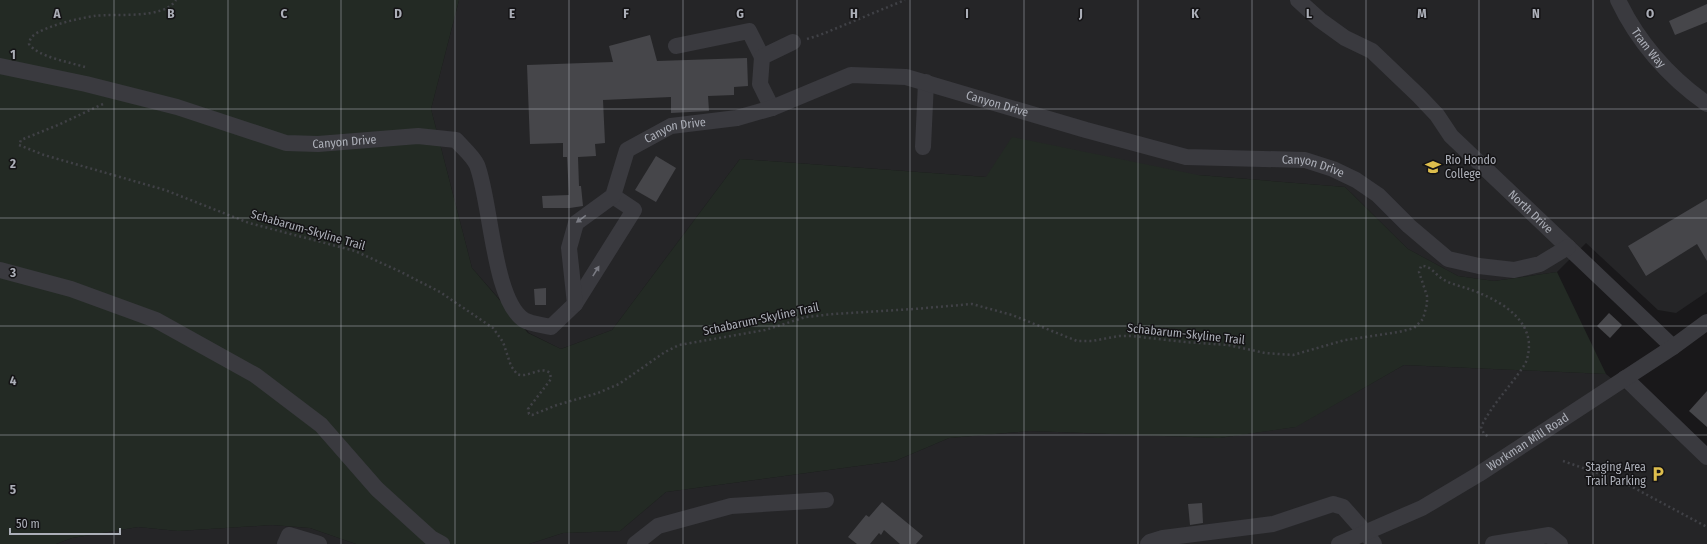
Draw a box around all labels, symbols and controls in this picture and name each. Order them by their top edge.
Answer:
text: A [52,6,61,21]
text: B [167,6,175,21]
text: C [281,6,288,21]
text: D [394,6,402,21]
text: E [509,6,515,21]
text: F [623,6,629,21]
text: G [736,6,744,21]
text: H [850,6,858,21]
text: I [965,6,969,21]
text: J [1078,6,1083,21]
text: K [1191,6,1199,21]
text: L [1306,6,1312,21]
text: M [1417,6,1427,21]
text: N [1532,6,1540,21]
text: O [1646,6,1654,21]
street label: Tram Way [1629,25,1669,71]
text: 1 [10,47,16,62]
street label: Canyon Drive [964,88,1030,120]
street label: Canyon Drive [642,115,707,146]
street label: Canyon Drive [312,132,377,151]
street label: Canyon Drive [1282,152,1347,180]
place label: Rio Hondo College [1445,153,1496,181]
text: 2 [9,156,16,171]
school or university icon: Rio Hondo College [1424,158,1442,176]
street label: North Drive [1505,187,1556,236]
street label: Schabarum-Skyline Trail [249,207,367,253]
one-way arrow [576,215,587,223]
text: 3 [9,265,16,280]
one-way arrow [592,266,600,276]
street label: Schabarum-Skyline Trail [702,300,820,338]
street label: Schabarum-Skyline Trail [1126,321,1246,347]
text: 4 [10,373,17,388]
street label: Workman Mill Road [1484,410,1571,474]
place label: Staging Area Trail Parking [1585,460,1646,488]
parking icon: Staging Area Trail Parking [1649,465,1667,483]
text: 5 [10,482,16,497]
scale bar [10,510,120,536]
text: 50 m [16,517,40,531]

